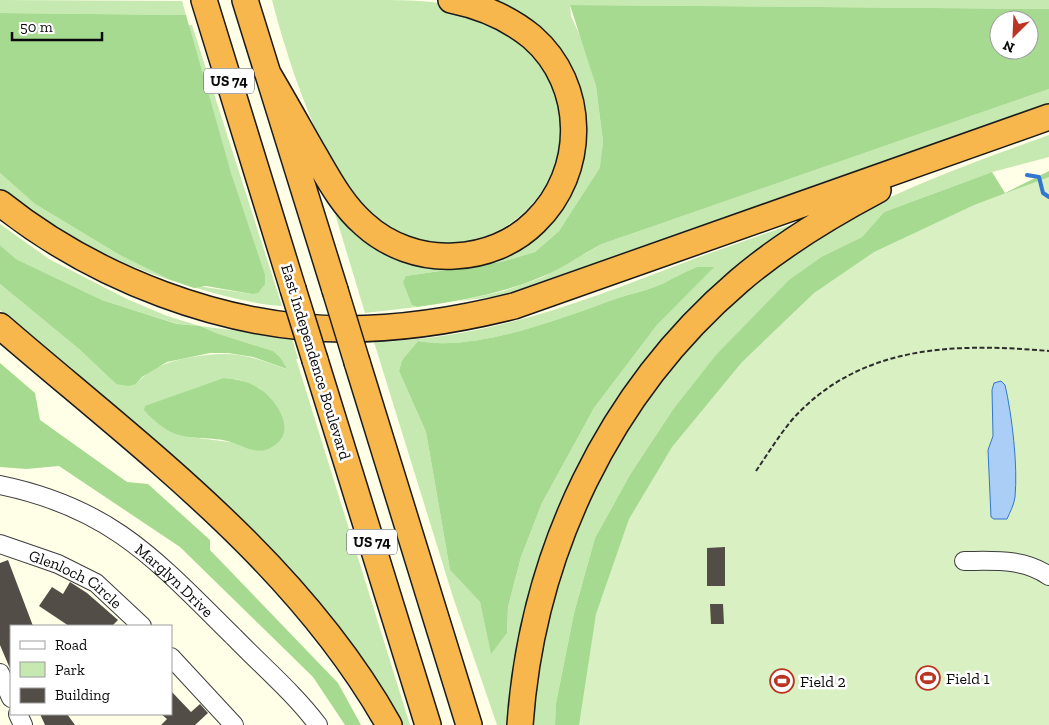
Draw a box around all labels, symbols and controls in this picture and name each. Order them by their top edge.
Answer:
scale bar [12,10,102,42]
north arrow [989,10,1039,60]
text: 50 m [20,18,53,36]
text: N [1000,36,1017,56]
road number: US 74 [204,68,254,94]
street label: East Independence Boulevard [277,262,355,462]
road number: US 74 [347,530,397,554]
street label: Marglyn Drive [131,539,218,621]
street label: Glenloch Circle [27,545,126,612]
legend [10,625,172,715]
text: Road [55,636,88,654]
text: Park [55,661,85,679]
sports icon: Field 1 [915,665,941,691]
sports icon: Field 2 [769,668,795,694]
place label: Field 1 [946,669,990,688]
place label: Field 2 [800,672,846,691]
text: Building [55,686,110,704]

